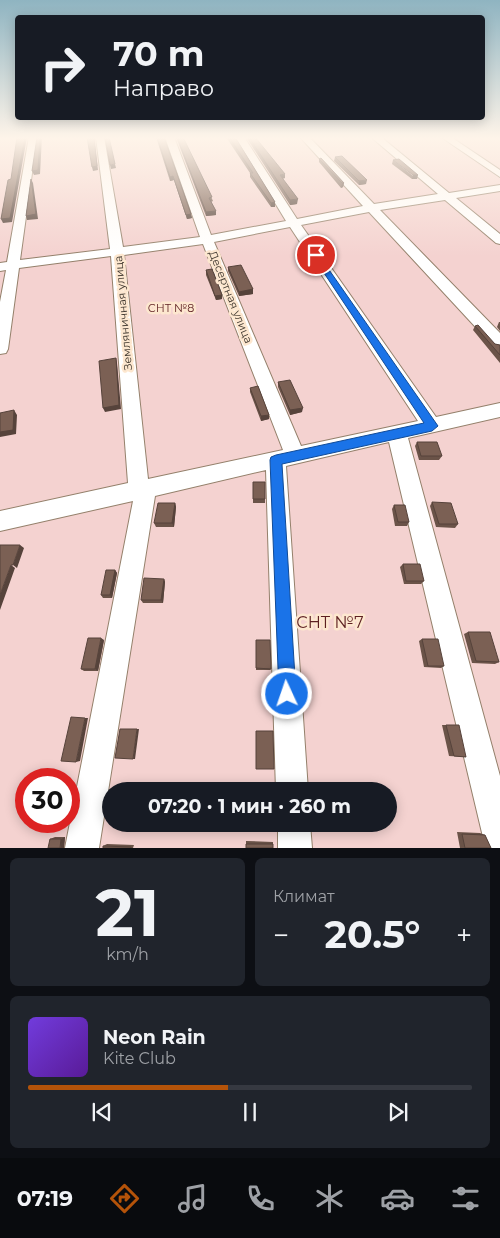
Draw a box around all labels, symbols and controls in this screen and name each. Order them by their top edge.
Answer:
text: 70 m [113,32,204,75]
icon: right [30,35,95,100]
text: Направо [113,75,214,102]
pin [295,234,337,276]
icon: arrive [302,241,330,269]
street label: Десертная улица [206,249,256,345]
street label: Земляничная улица [111,255,135,371]
park label: СНТ №8 [148,301,194,315]
park label: СНТ №7 [296,613,364,632]
position arrow [260,667,312,719]
speed limit sign: 30 [15,768,80,833]
text: 07:20 · 1 мин · 260 m [148,795,351,818]
text: 21 [96,873,159,952]
text: Климат [273,887,335,906]
text: 20.5° [325,911,420,958]
text: − [273,918,289,952]
text: + [456,918,472,952]
text: km/h [106,945,149,964]
text: Neon Rain [103,1026,206,1049]
text: Kite Club [103,1049,176,1068]
icon: previous [88,1098,116,1126]
icon: pause [236,1098,264,1126]
icon: next [384,1098,412,1126]
icon: directions [107,1181,142,1216]
icon: music [175,1181,210,1216]
icon: phone [243,1181,278,1216]
icon: climate [312,1181,347,1216]
icon: car [380,1181,415,1216]
icon: filters [448,1181,483,1216]
text: 07:19 [17,1185,73,1212]

